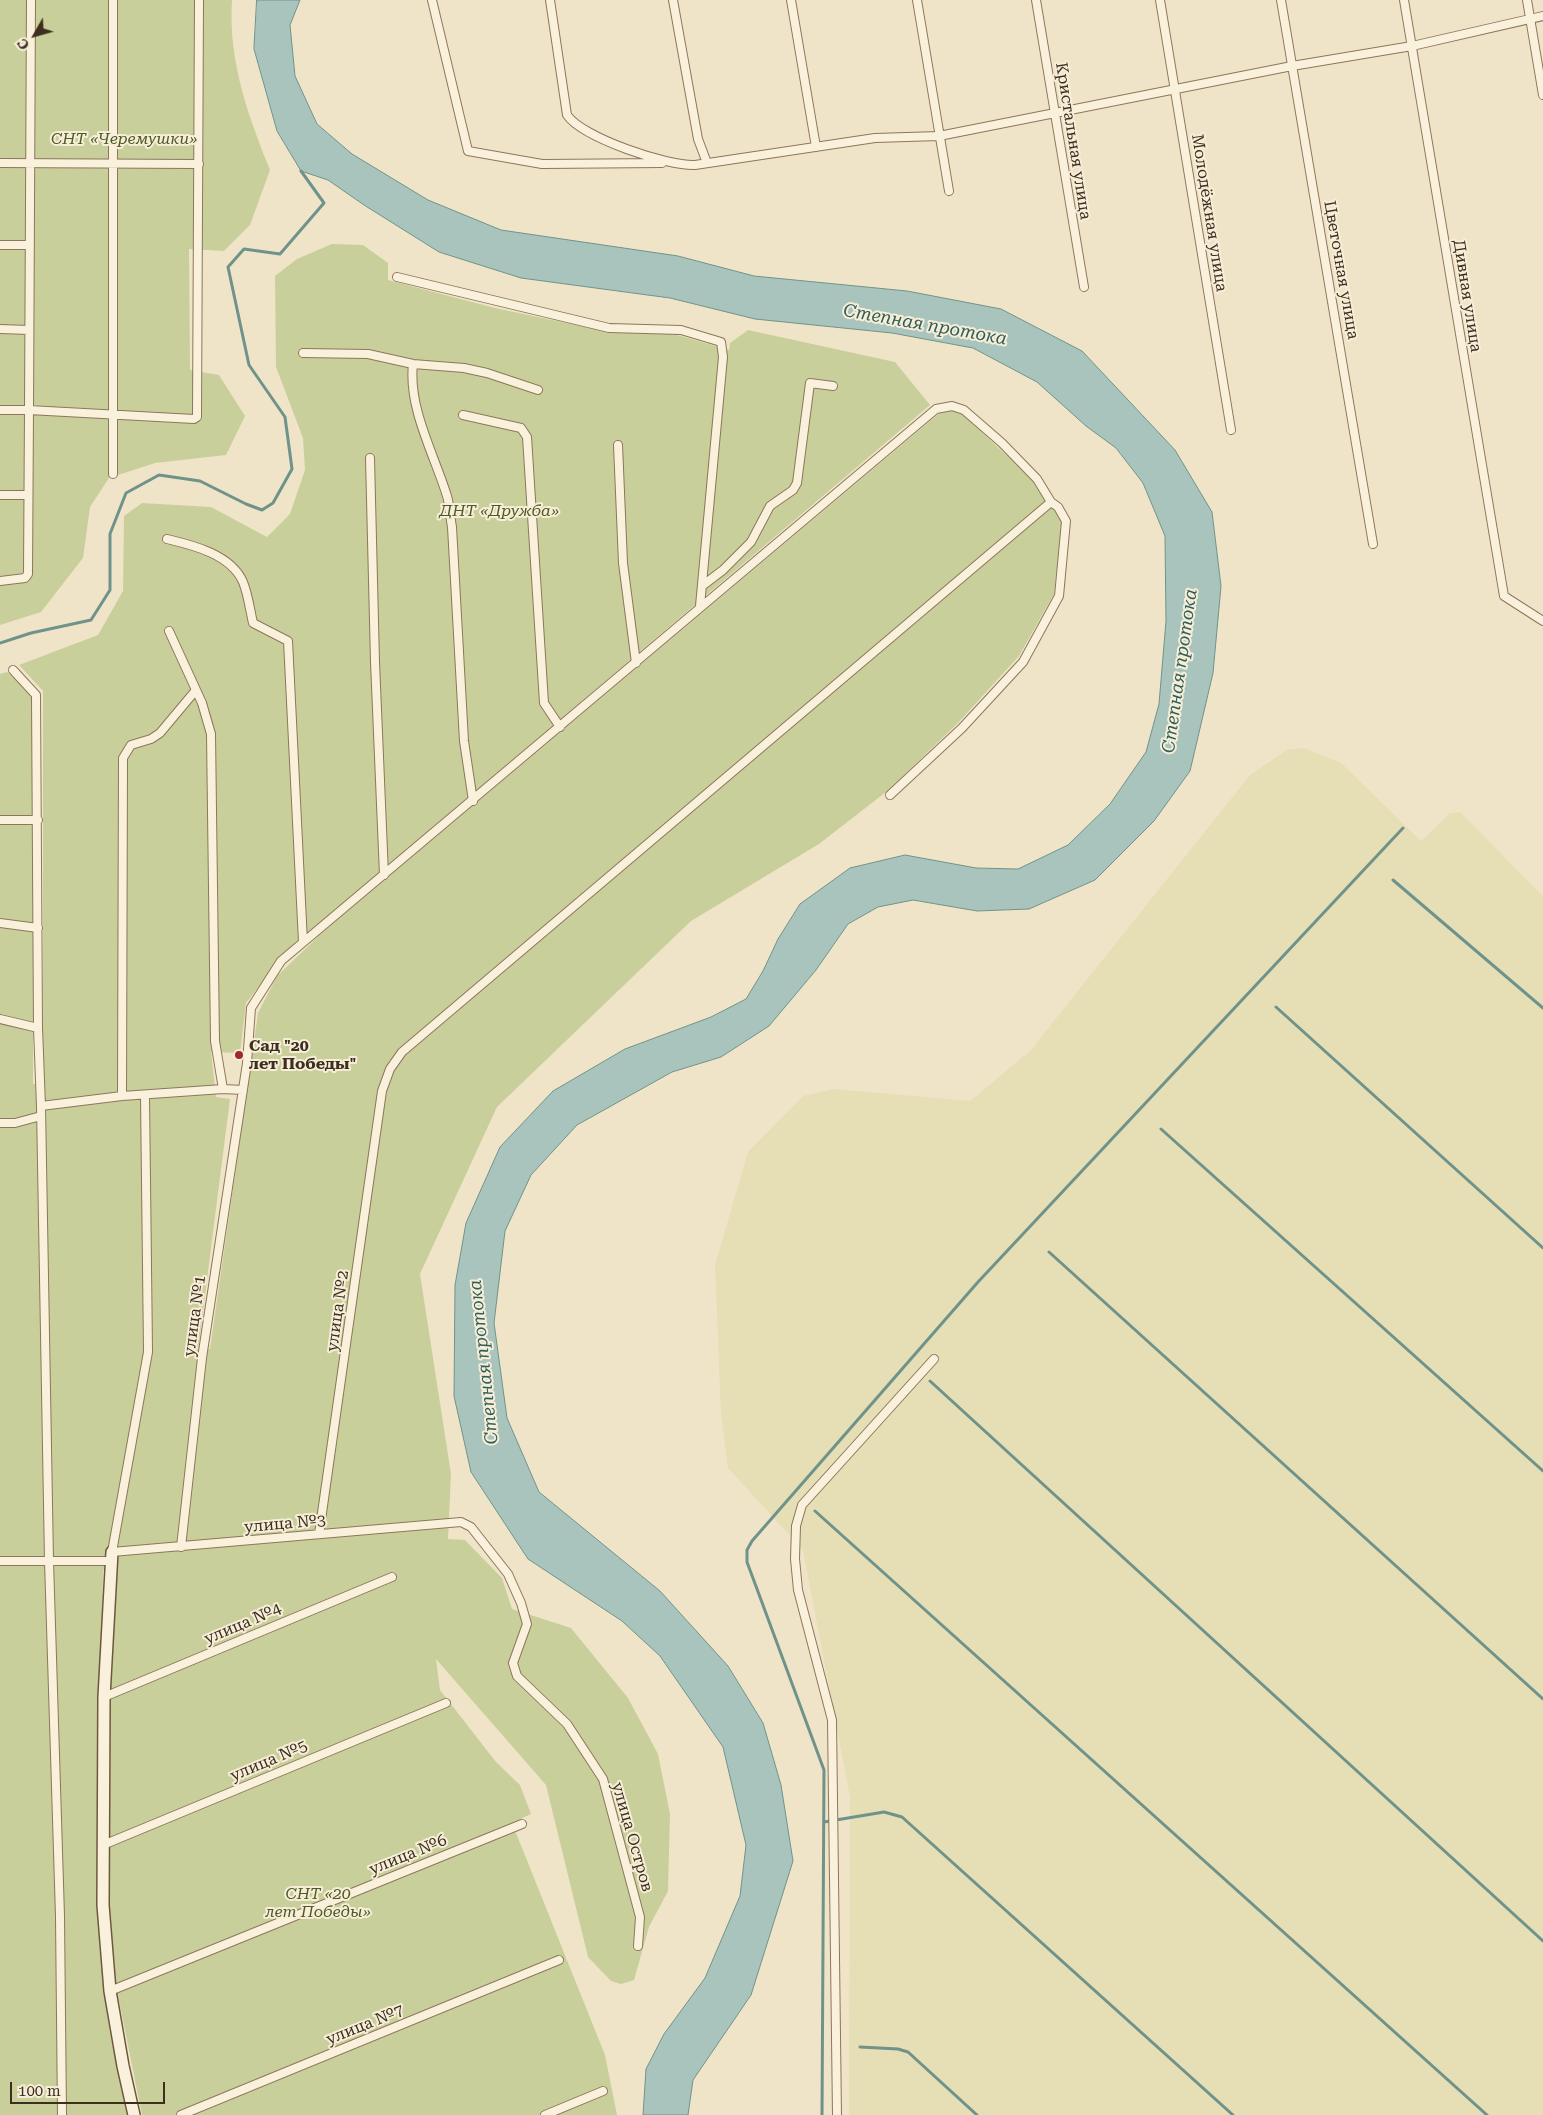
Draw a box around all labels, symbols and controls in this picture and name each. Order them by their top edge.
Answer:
north arrow [10,10,60,60]
text: С [14,35,33,53]
street label: Кристальная улица [1051,61,1095,221]
park label: СНТ «Черемушки» [51,129,197,149]
street label: Молодёжная улица [1187,133,1231,293]
street label: Цветочная улица [1319,199,1363,341]
street label: Дивная улица [1449,238,1485,354]
water label: Степная протока [842,300,1008,350]
park label: ДНТ «Дружба» [439,501,559,521]
water label: Степная протока [1158,588,1202,754]
place label: Сад "20 лет Победы" [249,1036,356,1074]
marker: Сад "20 лет Победы" [233,1049,245,1061]
street label: улица №2 [323,1269,353,1353]
street label: улица №1 [180,1274,210,1358]
water label: Степная протока [465,1279,503,1445]
street label: улица №3 [243,1511,327,1537]
street label: улица №4 [202,1599,284,1649]
street label: улица №5 [228,1736,310,1786]
street label: улица Остров [607,1780,657,1894]
street label: улица №6 [366,1831,450,1879]
park label: СНТ «20 лет Победы» [265,1884,371,1922]
street label: улица №7 [323,2001,407,2049]
scale bar [12,2072,168,2104]
text: 100 m [18,2082,61,2100]

